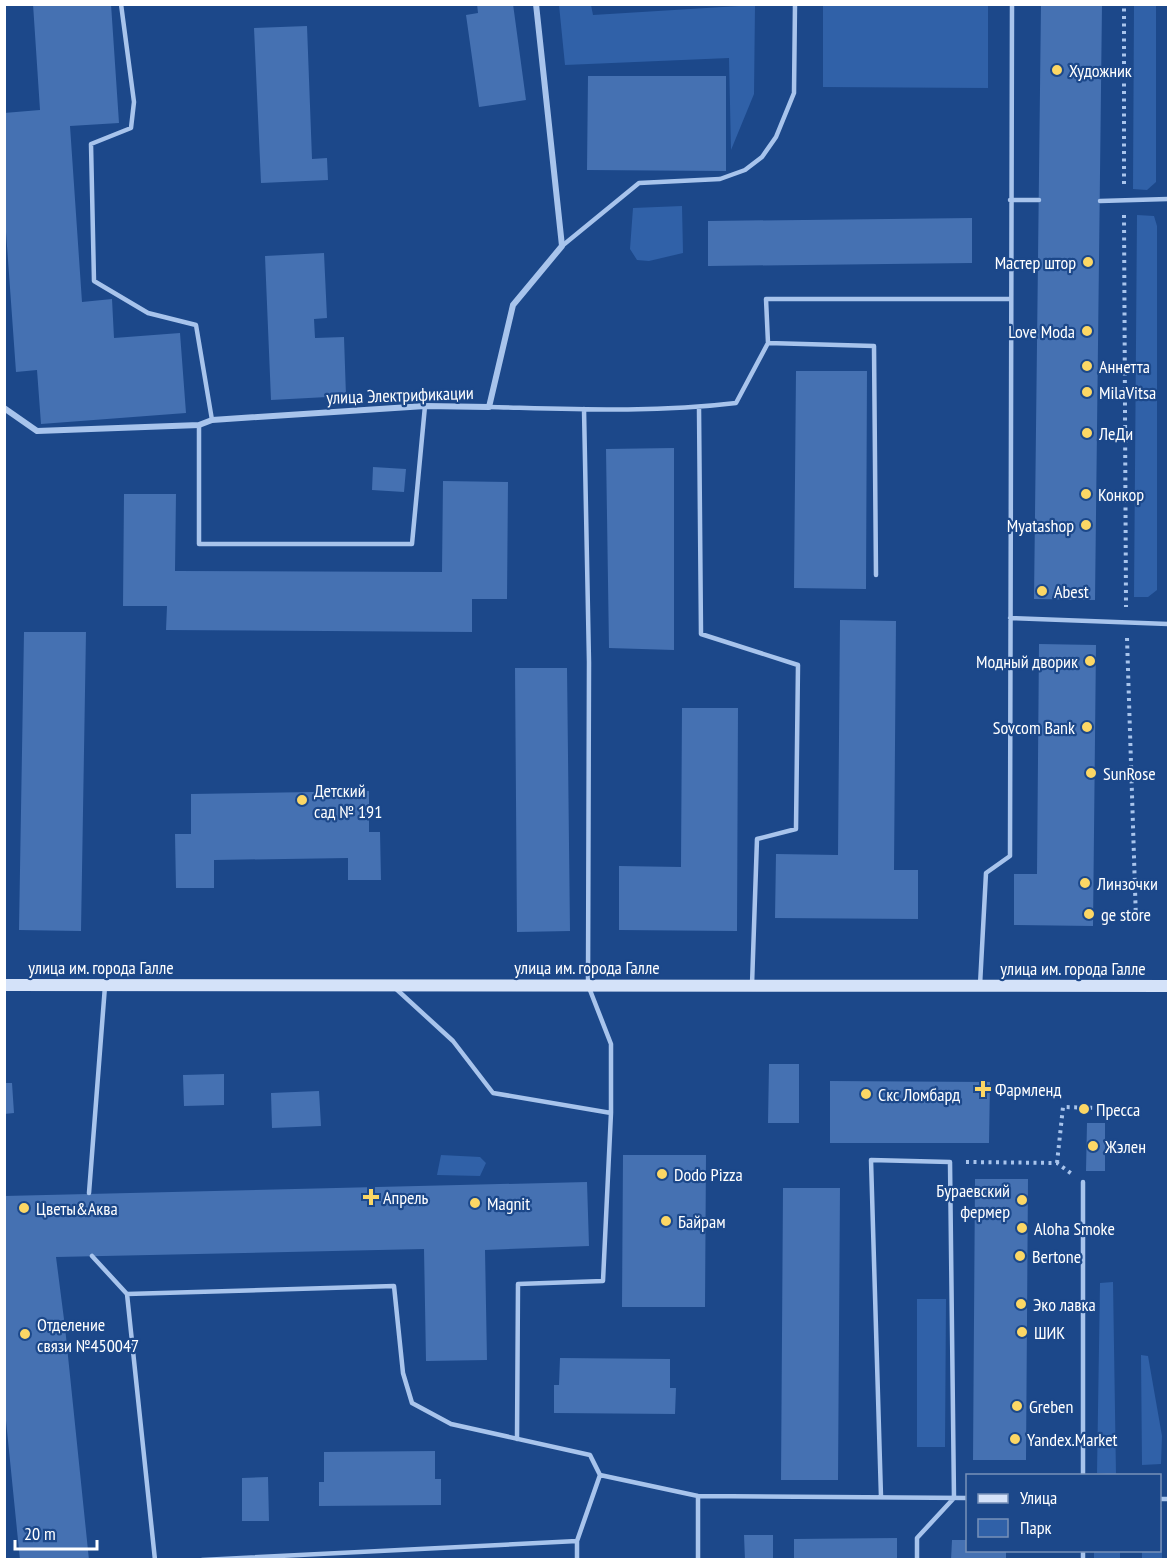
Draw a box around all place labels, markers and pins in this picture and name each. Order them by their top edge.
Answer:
place label: Художник [1069,59,1132,82]
marker: Художник [1050,63,1064,77]
place label: Мастер штор [995,251,1076,274]
marker: Мастер штор [1081,255,1095,269]
place label: Love Moda [1008,320,1075,343]
marker: Love Moda [1080,324,1094,338]
place label: Аннетта [1099,355,1150,378]
marker: Аннетта [1080,359,1094,373]
place label: MilaVitsa [1099,381,1156,404]
marker: MilaVitsa [1080,385,1094,399]
place label: ЛеДи [1098,422,1133,445]
marker: ЛеДи [1080,426,1094,440]
place label: Конкор [1098,483,1144,506]
marker: Конкор [1079,487,1093,501]
place label: Myatashop [1007,514,1074,537]
marker: Myatashop [1079,518,1093,532]
place label: Abest [1054,580,1089,603]
marker: Abest [1035,584,1049,598]
place label: Модный дворик [976,650,1078,673]
marker: Модный дворик [1083,654,1097,668]
place label: Sovcom Bank [993,716,1075,739]
marker: Sovcom Bank [1080,720,1094,734]
place label: SunRose [1103,762,1156,785]
marker: SunRose [1084,766,1098,780]
place label: Детский сад № 191 [314,779,382,823]
marker: Детский сад № 191 [295,793,309,807]
place label: Линзочки [1096,872,1158,895]
marker: Линзочки [1078,876,1092,890]
place label: ge store [1101,903,1151,926]
marker: ge store [1082,907,1096,921]
place label: Фармленд [995,1078,1061,1101]
marker: Фармленд [976,1082,990,1096]
place label: Скс Ломбард [878,1083,960,1106]
marker: Скс Ломбард [859,1087,873,1101]
place label: Пресса [1096,1098,1140,1121]
marker: Пресса [1077,1102,1091,1116]
place label: Жэлен [1104,1135,1146,1158]
marker: Жэлен [1086,1139,1100,1153]
place label: Dodo Pizza [674,1163,743,1186]
marker: Dodo Pizza [655,1167,669,1181]
place label: Бураевский фермер [936,1179,1010,1223]
place label: Апрель [383,1186,429,1209]
marker: Апрель [364,1190,378,1204]
place label: Magnit [487,1192,530,1215]
marker: Бураевский фермер [1015,1193,1029,1207]
marker: Magnit [468,1196,482,1210]
place label: Цветы&Аква [36,1197,118,1220]
marker: Цветы&Аква [17,1201,31,1215]
place label: Байрам [678,1210,726,1233]
marker: Байрам [659,1214,673,1228]
place label: Aloha Smoke [1034,1217,1115,1240]
marker: Aloha Smoke [1015,1221,1029,1235]
place label: Bertone [1032,1245,1081,1268]
marker: Bertone [1013,1249,1027,1263]
place label: Эко лавка [1033,1293,1096,1316]
marker: Эко лавка [1014,1297,1028,1311]
place label: Отделение связи №450047 [37,1313,139,1357]
place label: ШИК [1034,1321,1065,1344]
marker: ШИК [1015,1325,1029,1339]
marker: Отделение связи №450047 [18,1327,32,1341]
place label: Greben [1029,1395,1073,1418]
marker: Greben [1010,1399,1024,1413]
place label: Yandex.Market [1027,1428,1118,1451]
marker: Yandex.Market [1008,1432,1022,1446]

